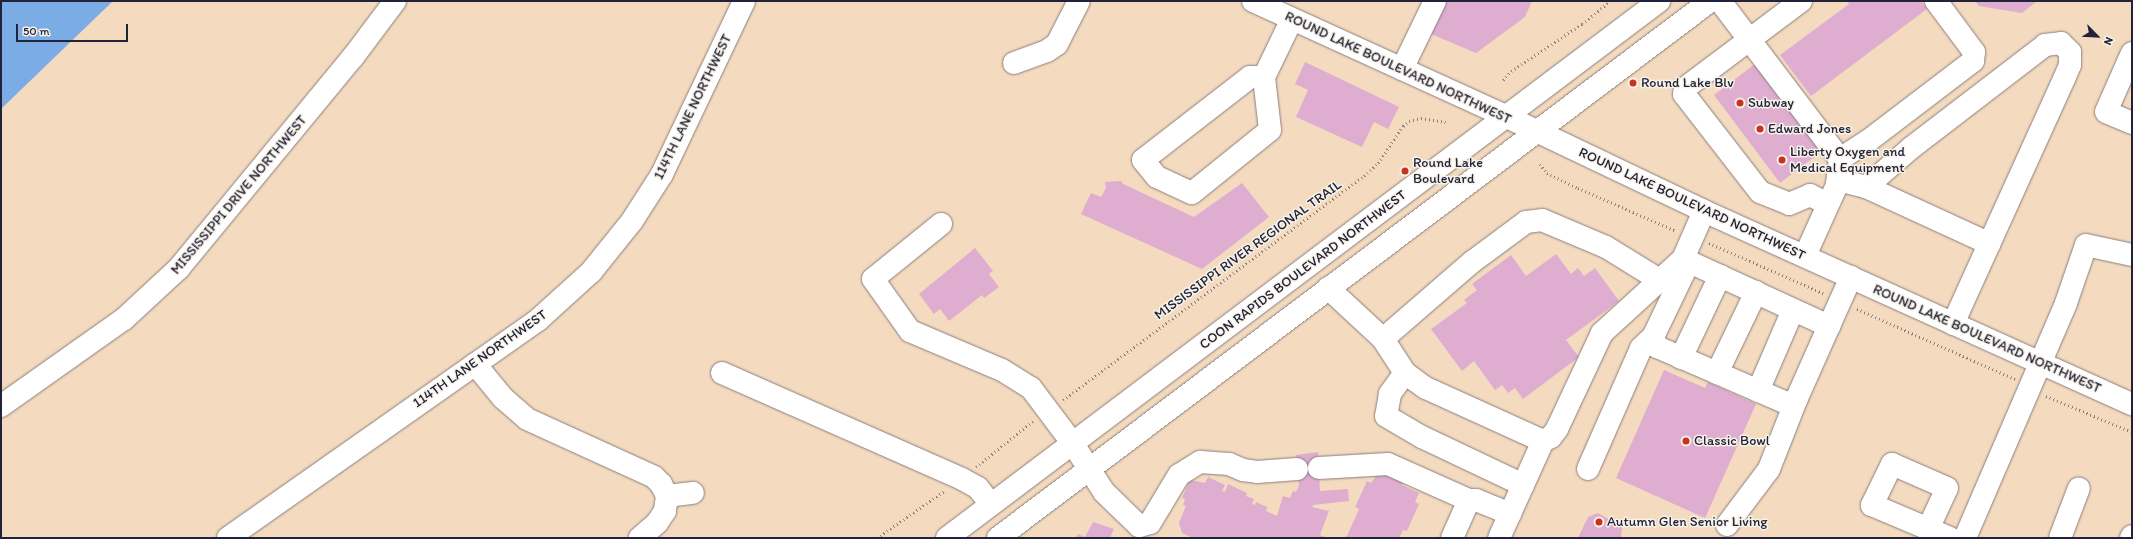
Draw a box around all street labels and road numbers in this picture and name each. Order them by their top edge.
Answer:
street label: ROUND LAKE BOULEVARD NORTHWEST [1282,8,1514,128]
street label: 114TH LANE NORTHWEST [650,31,736,183]
street label: MISSISSIPPI DRIVE NORTHWEST [167,111,311,279]
street label: ROUND LAKE BOULEVARD NORTHWEST [1576,144,1808,264]
street label: MISSISSIPPI RIVER REGIONAL TRAIL [1151,176,1345,324]
street label: COON RAPIDS BOULEVARD NORTHWEST [1197,187,1409,353]
street label: ROUND LAKE BOULEVARD NORTHWEST [1870,281,2104,397]
street label: 114TH LANE NORTHWEST [410,306,550,412]

